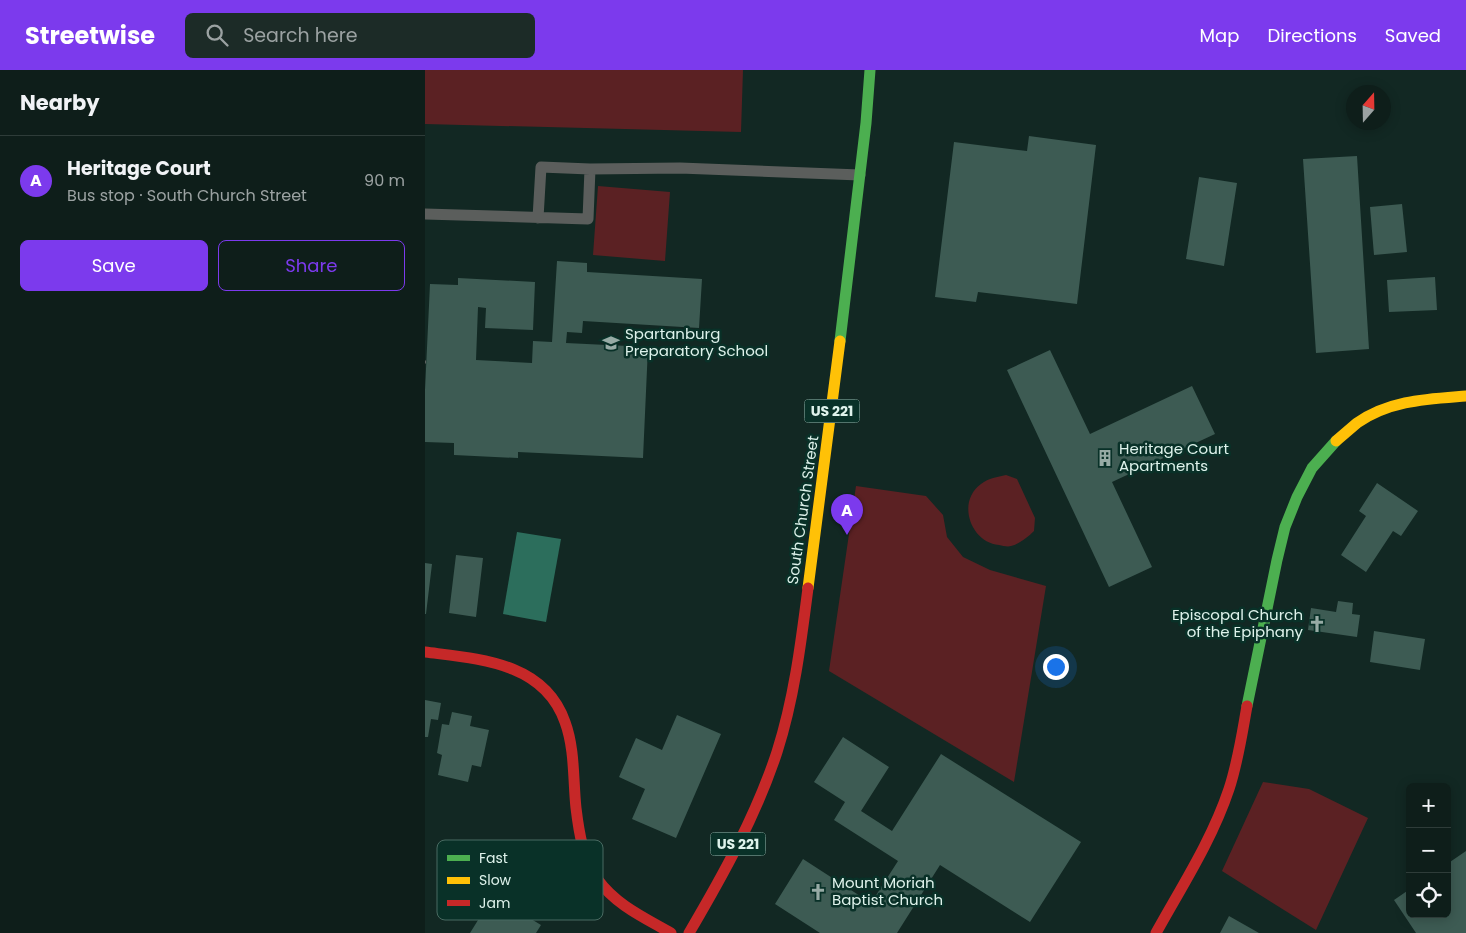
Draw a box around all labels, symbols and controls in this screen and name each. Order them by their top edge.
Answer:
search box [185,13,535,58]
text: Streetwise [25,19,155,52]
icon: search [203,21,231,49]
text: Search here [243,22,358,49]
text: Map [1200,23,1239,48]
text: Directions [1267,23,1357,48]
text: Saved [1385,23,1441,48]
north arrow [1346,85,1391,130]
text: Nearby [20,88,100,117]
text: Heritage Court [67,155,211,182]
text: A [30,169,42,192]
text: 90 m [364,169,405,192]
text: Bus stop · South Church Street [67,184,307,207]
button: Save [20,240,208,291]
button: Share [218,240,405,291]
place label: Spartanburg Preparatory School [625,323,768,361]
school or university icon: Spartanburg Preparatory School [601,333,621,353]
road number: US 221 [805,400,859,422]
street label: South Church Street [782,434,823,586]
place label: Heritage Court Apartments [1119,438,1229,476]
building icon: Heritage Court Apartments [1095,448,1115,468]
pin: A [831,494,863,535]
place label: Episcopal Church of the Epiphany [1172,604,1304,642]
church icon: Episcopal Church of the Epiphany [1307,614,1327,634]
your location [1043,654,1069,680]
map controls [1406,783,1451,918]
button: + [1406,783,1451,828]
button: − [1406,828,1451,873]
road number: US 221 [711,832,765,856]
legend [437,840,603,920]
text: Fast [479,848,508,868]
text: Slow [479,870,512,890]
place label: Mount Moriah Baptist Church [832,872,943,910]
button: locate [1406,873,1451,918]
church icon: Mount Moriah Baptist Church [808,882,828,902]
text: Jam [479,893,510,913]

